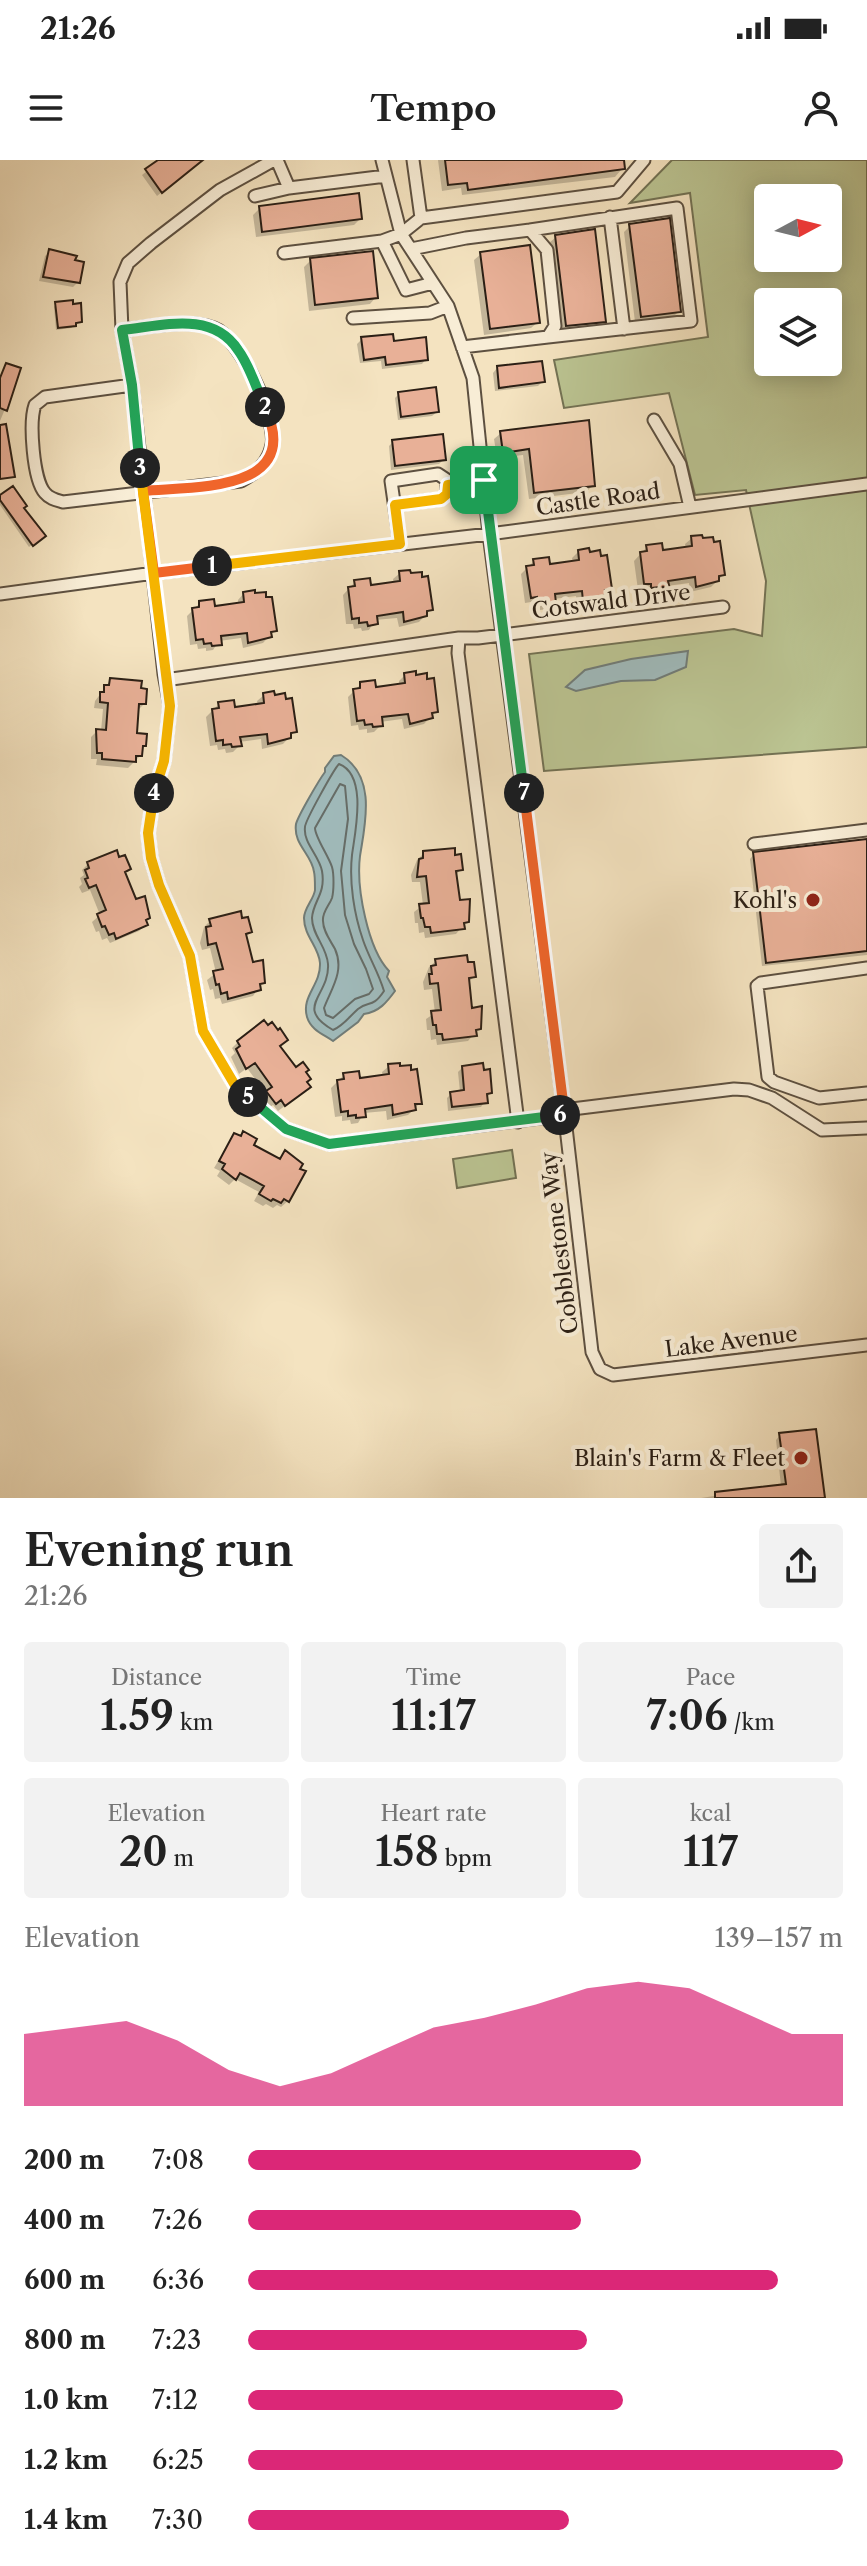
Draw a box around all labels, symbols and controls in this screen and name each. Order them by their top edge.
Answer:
text: 21:26 [40,10,116,47]
icon: menu [24,86,68,130]
text: Tempo [370,86,497,130]
icon: person [799,86,843,130]
north arrow [754,184,842,272]
map controls [754,184,842,376]
button: layers [754,288,842,376]
pin: 2 [245,387,285,427]
text: 2 [259,393,272,420]
pin [450,446,518,514]
pin: 3 [120,448,160,488]
text: 3 [134,454,146,481]
icon: arrive [462,458,506,502]
street label: Castle Road [534,477,662,522]
pin: 1 [192,546,232,586]
text: 1 [207,552,217,579]
street label: Cotswald Drive [530,578,692,625]
pin: 4 [134,773,174,813]
pin: 7 [504,773,544,813]
text: 4 [147,779,161,806]
text: 7 [518,779,530,806]
place label: Kohl's [733,887,797,914]
marker: Kohl's [804,891,822,909]
pin: 5 [228,1077,268,1117]
text: 5 [242,1083,254,1110]
pin: 6 [540,1095,580,1135]
text: 6 [553,1101,567,1128]
street label: Cobblestone Way [535,1150,584,1335]
street label: Lake Avenue [663,1320,799,1363]
place label: Blain's Farm & Fleet [574,1445,785,1472]
marker: Blain's Farm & Fleet [792,1449,810,1467]
text: Evening run [24,1523,294,1577]
button: share [759,1524,843,1608]
text: 21:26 [24,1580,87,1612]
text: Distance [111,1664,202,1691]
text: Time [406,1664,461,1691]
text: Pace [686,1664,735,1691]
text: 1.59 [100,1691,174,1740]
text: 11:17 [391,1691,476,1740]
text: 7:06 [646,1691,728,1740]
text: km [174,1709,213,1736]
text: /km [728,1709,775,1736]
text: Elevation [107,1800,206,1827]
text: Heart rate [380,1800,487,1827]
text: kcal [690,1800,731,1827]
text: 20 [119,1827,168,1876]
text: 158 [375,1827,439,1876]
text: 117 [683,1827,738,1876]
text: m [168,1845,194,1872]
text: bpm [439,1845,492,1872]
text: Elevation [24,1922,140,1954]
text: 139–157 m [714,1922,843,1954]
text: 200 m [24,2144,105,2176]
text: 7:08 [152,2144,204,2176]
text: 400 m [24,2204,105,2236]
text: 7:26 [152,2204,202,2236]
text: 600 m [24,2264,105,2296]
text: 6:36 [152,2264,204,2296]
text: 800 m [24,2324,106,2356]
text: 7:23 [152,2324,201,2356]
text: 1.0 km [24,2384,109,2416]
text: 7:12 [152,2384,198,2416]
text: 1.2 km [24,2444,108,2476]
text: 6:25 [152,2444,204,2476]
text: 1.4 km [24,2504,108,2536]
text: 7:30 [152,2504,203,2536]

